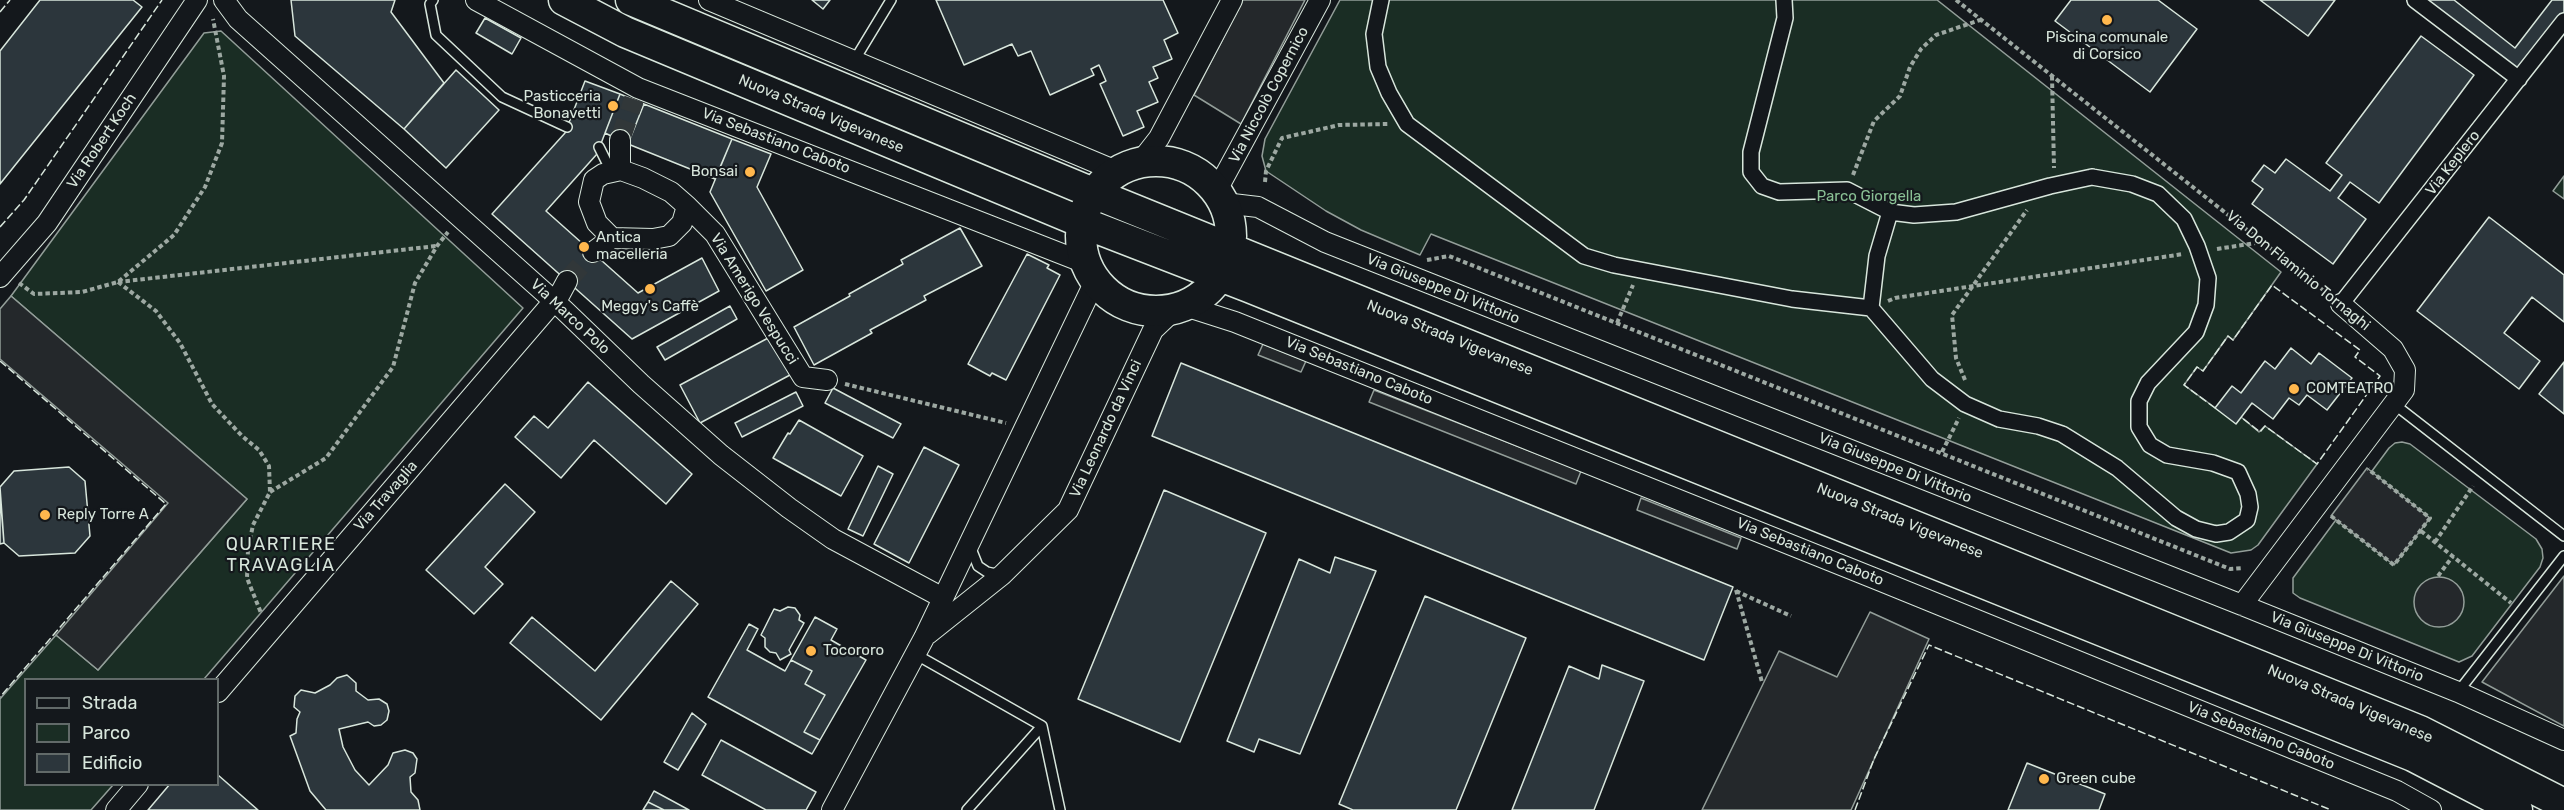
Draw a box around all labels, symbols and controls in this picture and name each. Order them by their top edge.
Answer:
marker: Piscina comunale di Corsico [2100,13,2114,27]
street label: Via Niccolò Copernico [1225,24,1313,166]
place label: Piscina comunale di Corsico [2046,29,2168,64]
street label: Nuova Strada Vigevanese [736,71,906,157]
place label: Pasticceria Bonavetti [524,88,601,123]
street label: Via Robert Koch [64,90,140,192]
marker: Pasticceria Bonavetti [606,99,620,113]
street label: Via Sebastiano Caboto [699,104,853,178]
street label: Via Keplero [2422,127,2484,199]
place label: Bonsai [691,163,738,181]
marker: Bonsai [743,165,757,179]
park label: Parco Giorgella [1817,188,1921,206]
street label: Via Don Flaminio Tornaghi [2222,207,2374,335]
place label: Antica macelleria [596,229,668,264]
street label: Via Amerigo Vespucci [706,230,802,368]
marker: Antica macelleria [577,240,591,254]
street label: Via Giuseppe Di Vittorio [1364,250,1522,328]
street label: Via Marco Polo [527,276,613,358]
marker: Meggy's Caffè [643,282,657,296]
street label: Nuova Strada Vigevanese [1364,296,1536,380]
place label: Meggy's Caffè [601,298,699,316]
street label: Via Sebastiano Caboto [1283,333,1435,409]
street label: Via Leonardo da Vinci [1066,357,1146,501]
place label: COMTEATRO [2306,380,2393,398]
marker: COMTEATRO [2287,382,2301,396]
street label: Via Giuseppe Di Vittorio [1816,429,1974,507]
street label: Via Travaglia [351,457,421,535]
street label: Nuova Strada Vigevanese [1814,479,1986,563]
place label: Reply Torre A [57,506,149,524]
marker: Reply Torre A [38,508,52,522]
street label: Via Sebastiano Caboto [1734,514,1886,590]
district label: QUARTIERE TRAVAGLIA [226,534,336,576]
street label: Via Giuseppe Di Vittorio [2268,608,2426,686]
place label: Tocororo [823,642,884,660]
marker: Tocororo [804,644,818,658]
street label: Nuova Strada Vigevanese [2265,661,2435,747]
legend [24,678,219,786]
text: Strada [82,692,138,714]
street label: Via Sebastiano Caboto [2185,698,2337,774]
text: Parco [82,722,130,744]
text: Edificio [82,752,142,774]
place label: Green cube [2056,770,2136,788]
marker: Green cube [2037,772,2051,786]

